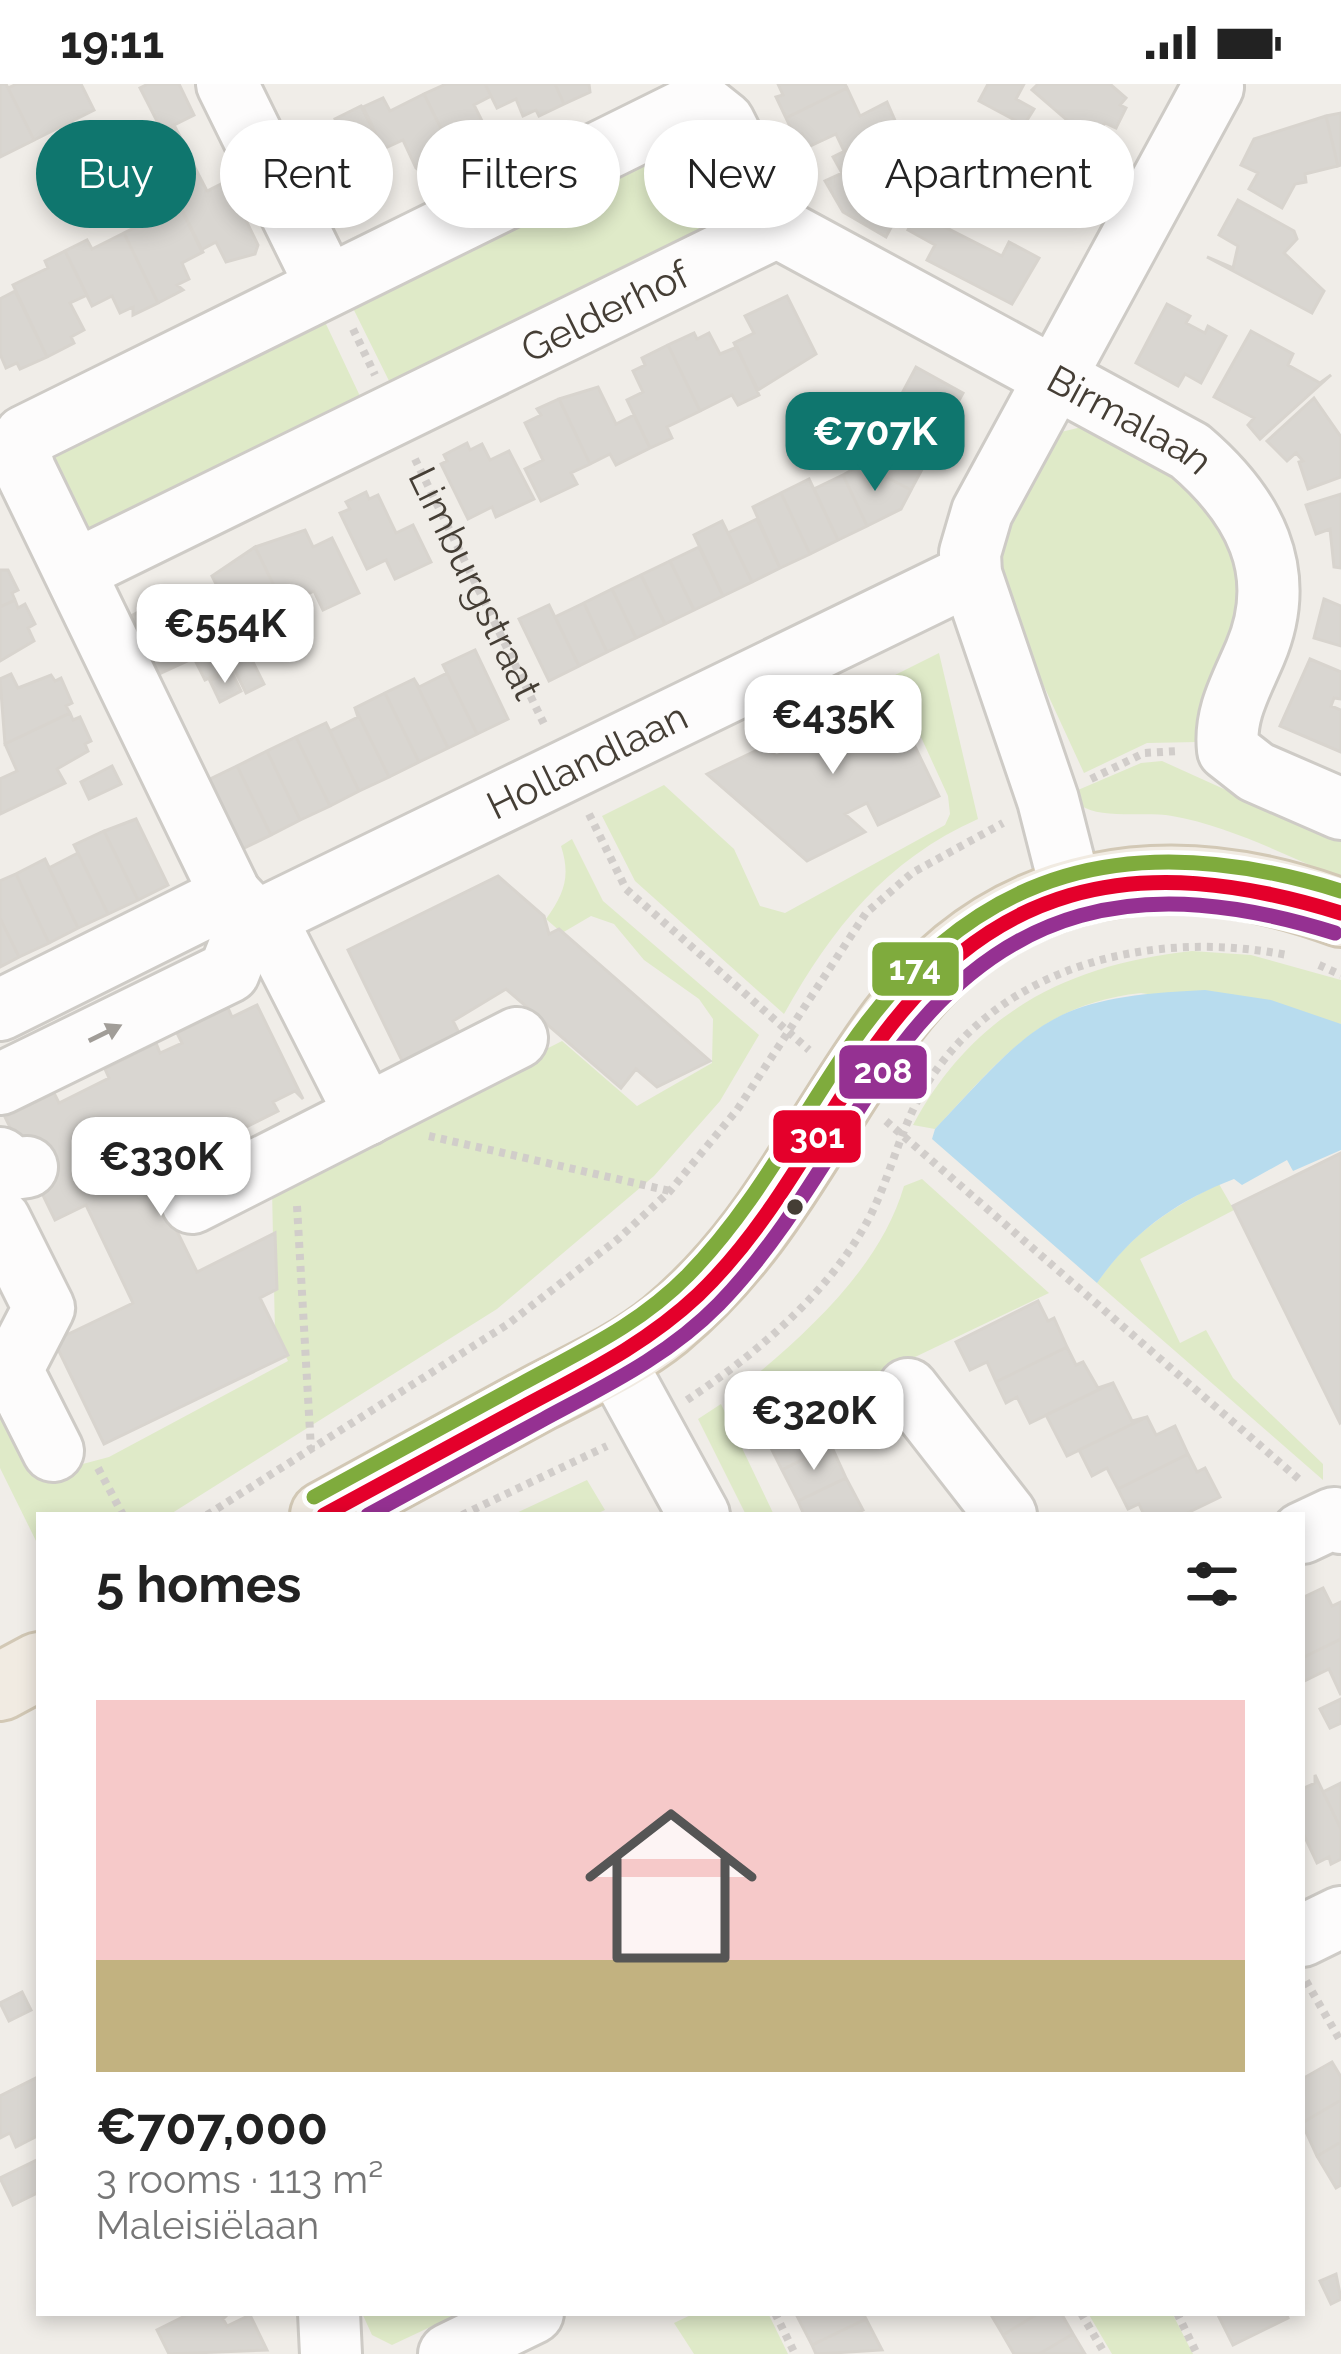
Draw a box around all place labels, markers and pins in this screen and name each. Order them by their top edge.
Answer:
pin: €707K [791,392,959,494]
pin: €554K [141,584,309,686]
pin: €435K [749,675,917,777]
pin: €330K [77,1117,245,1219]
unlabelled marker [784,1196,806,1218]
pin: €320K [730,1371,898,1473]

